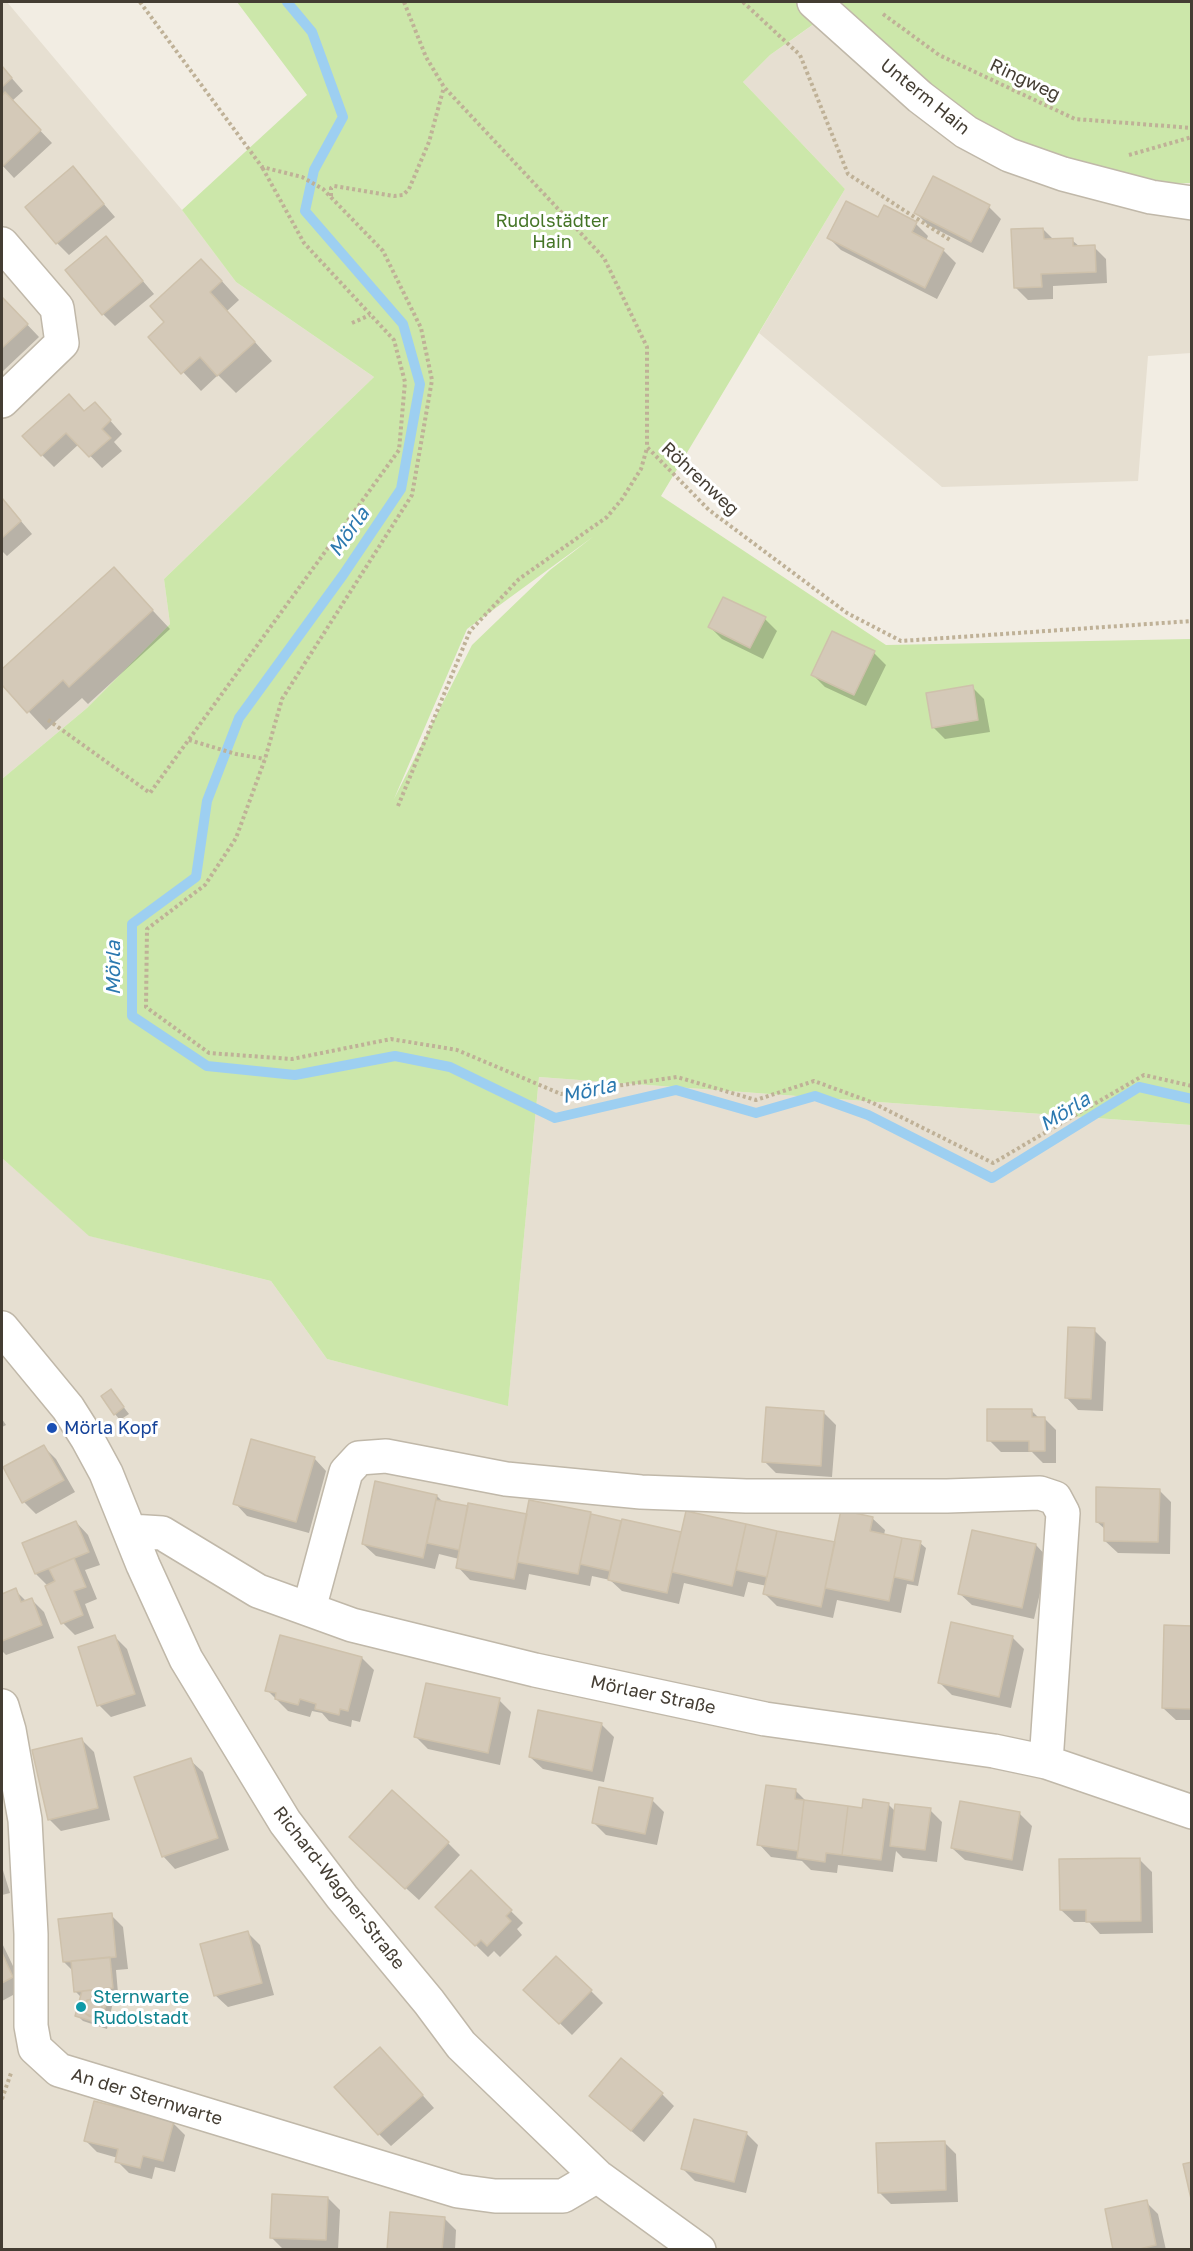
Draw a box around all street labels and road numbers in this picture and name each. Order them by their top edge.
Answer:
street label: Unterm Hain [876,54,974,140]
street label: Ringweg [986,54,1064,106]
street label: Röhrenweg [657,438,743,520]
street label: Mörlaer Straße [588,1671,718,1719]
street label: Richard-Wagner-Straße [269,1802,409,1974]
street label: An der Sternwarte [69,2064,225,2130]

